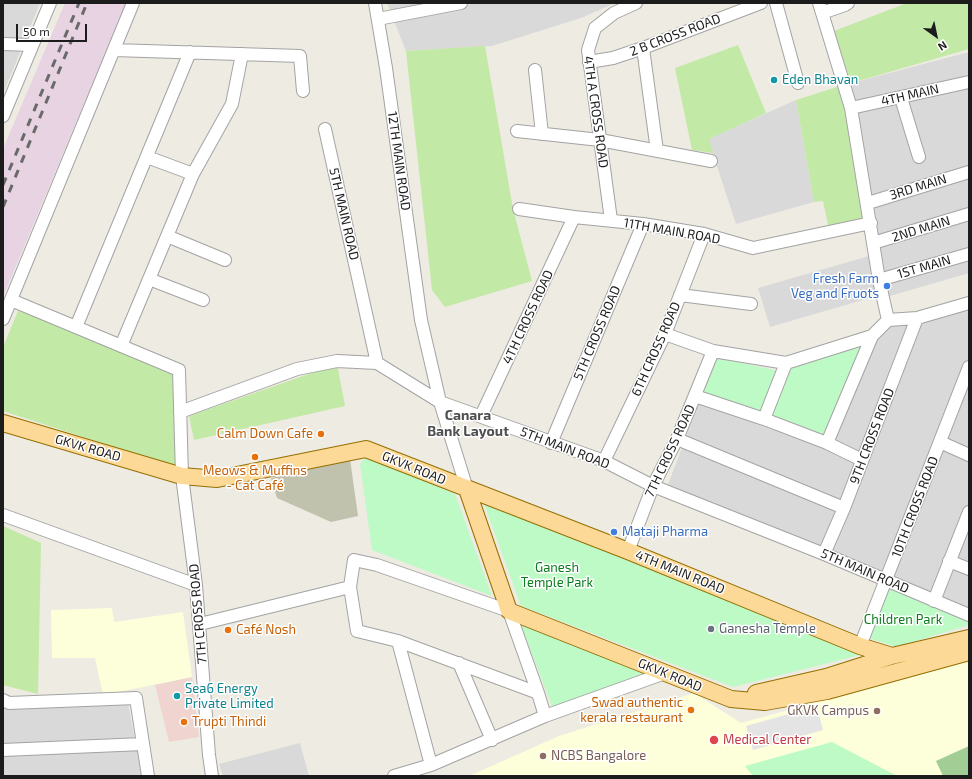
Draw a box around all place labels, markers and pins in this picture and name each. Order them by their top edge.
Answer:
place label: Eden Bhavan [782,72,858,88]
marker: Eden Bhavan [769,75,779,85]
place label: Fresh Farm Veg and Fruots [791,271,879,302]
marker: Fresh Farm Veg and Fruots [882,281,892,291]
place label: Calm Down Cafe [217,426,313,442]
marker: Calm Down Cafe [316,429,326,439]
marker: Meows & Muffins - Cat Café [250,452,260,462]
place label: Meows & Muffins - Cat Café [203,463,307,494]
place label: Mataji Pharma [622,524,708,540]
marker: Mataji Pharma [609,527,619,537]
place label: Ganesha Temple [719,621,816,637]
place label: Café Nosh [236,622,296,638]
marker: Ganesha Temple [706,624,716,634]
marker: Café Nosh [223,625,233,635]
place label: Sea6 Energy Private Limited [185,681,274,712]
marker: Sea6 Energy Private Limited [172,691,182,701]
place label: Swad authentic kerala restaurant [580,695,683,726]
place label: GKVK Campus [787,703,869,719]
marker: Swad authentic kerala restaurant [686,705,696,715]
marker: GKVK Campus [872,706,882,716]
place label: Trupti Thindi [192,714,266,730]
marker: Trupti Thindi [179,717,189,727]
place label: Medical Center [723,732,811,748]
marker: Medical Center [708,734,720,746]
place label: NCBS Bangalore [551,748,646,764]
marker: NCBS Bangalore [538,751,548,761]

